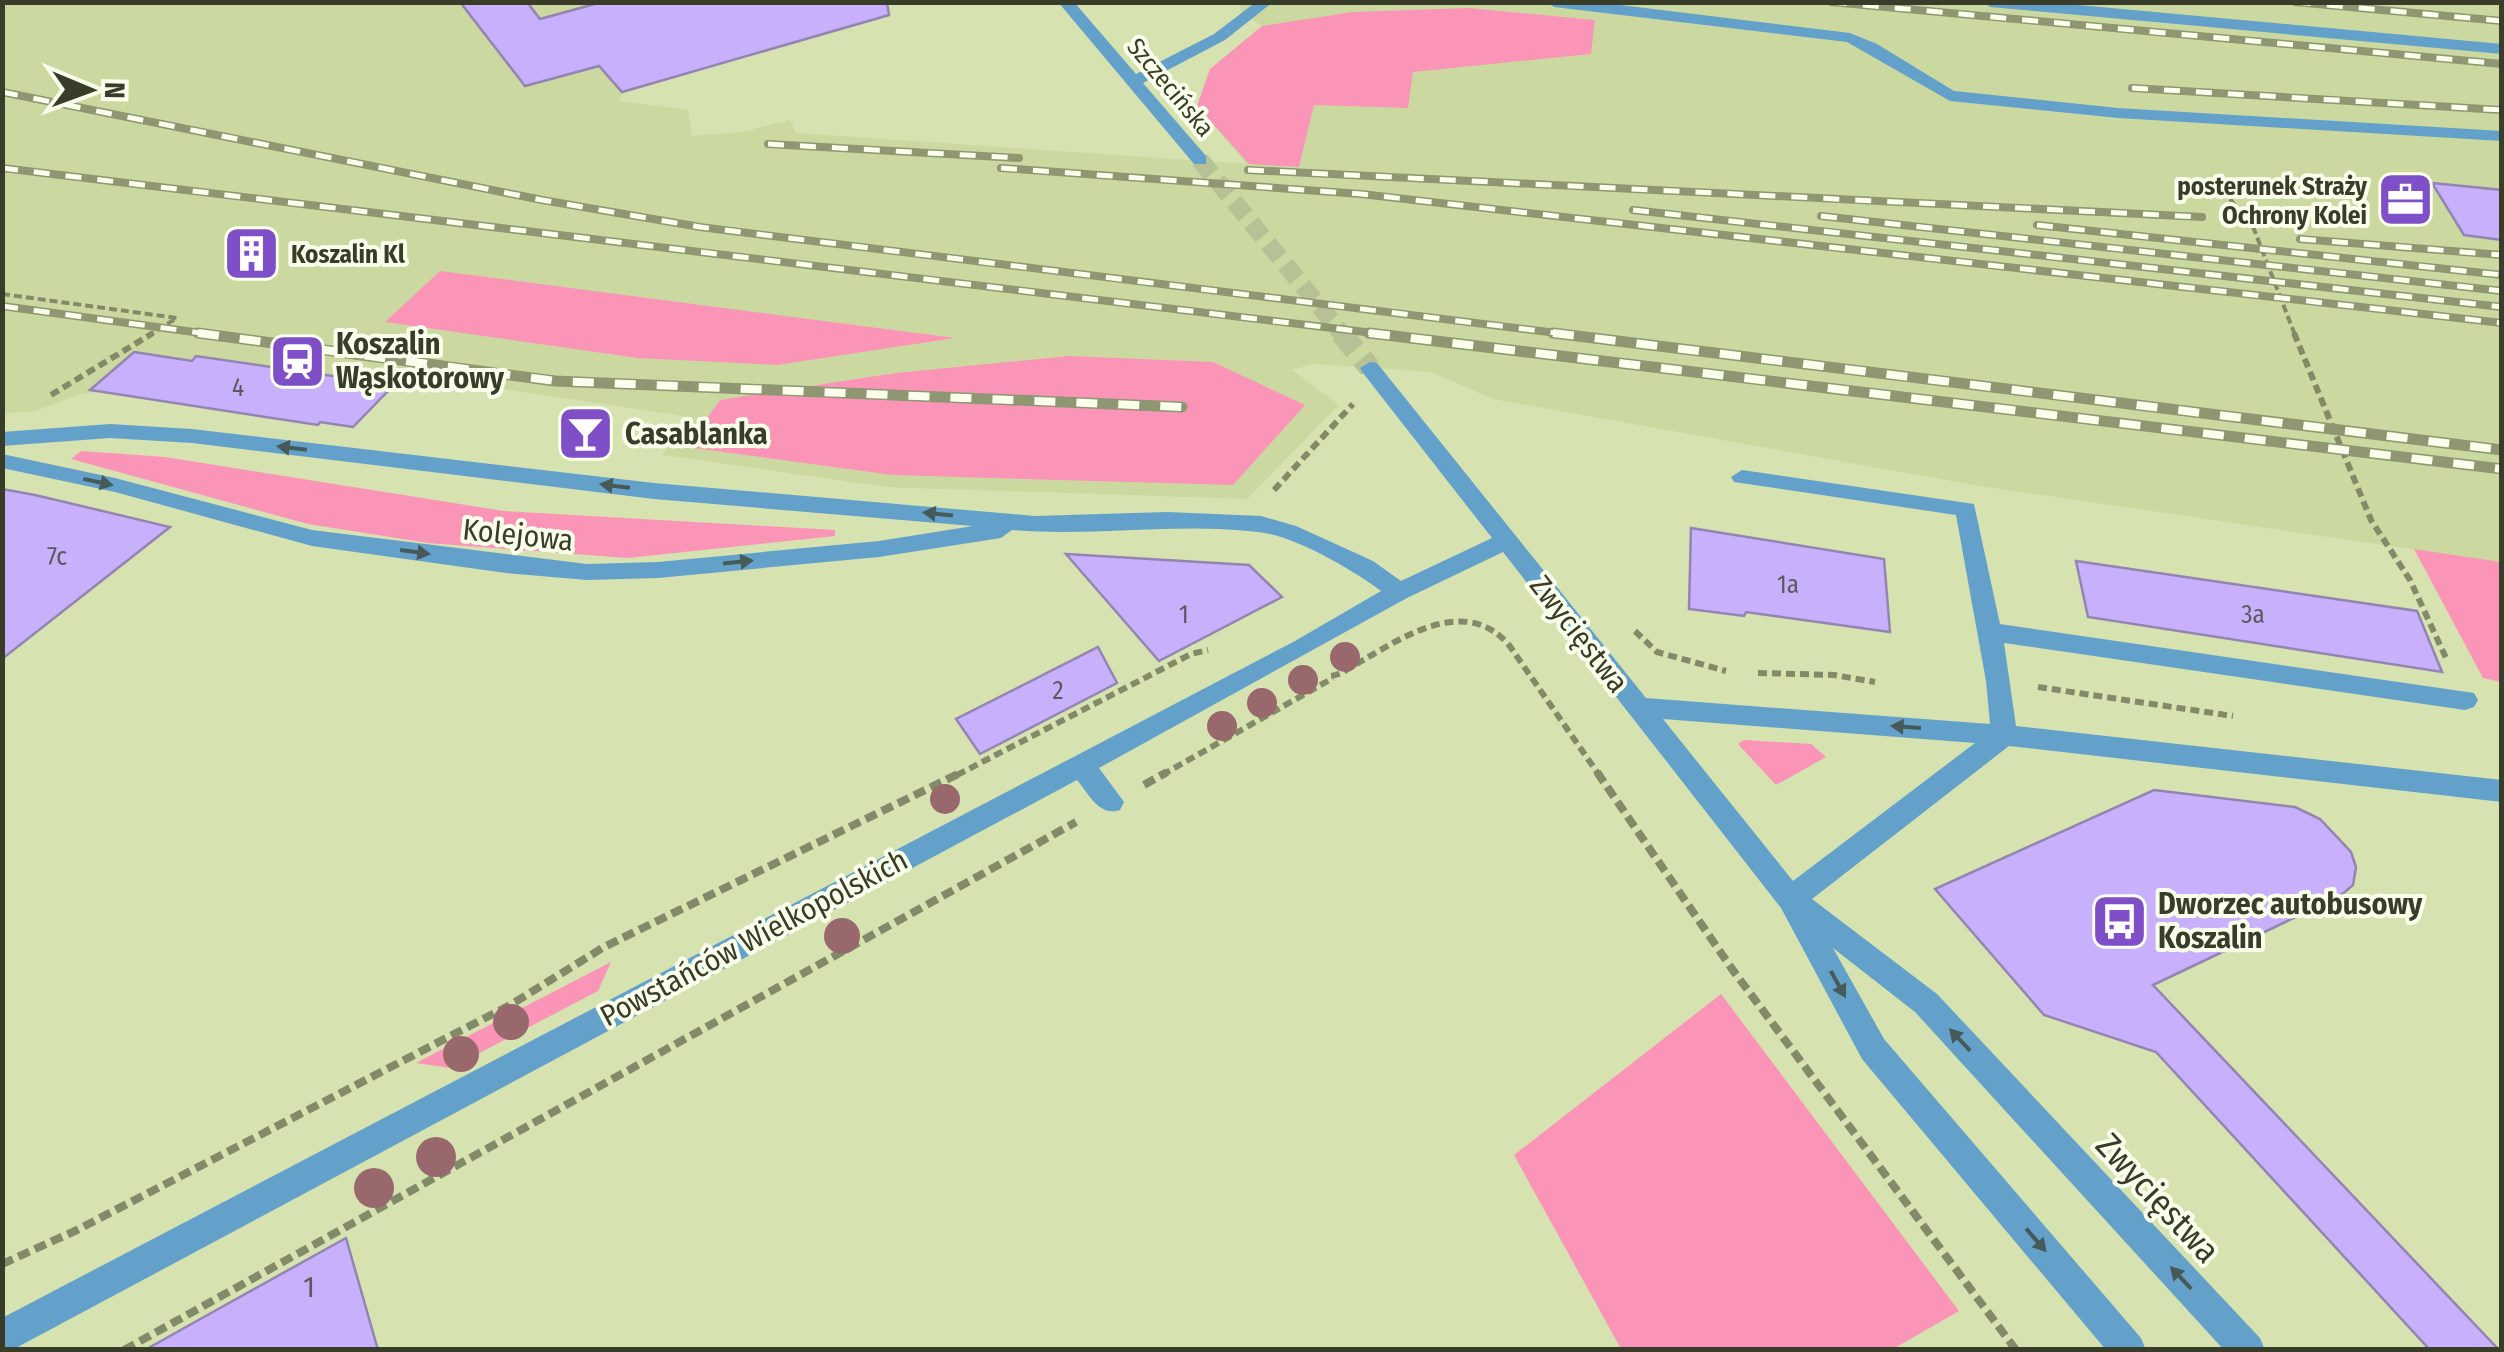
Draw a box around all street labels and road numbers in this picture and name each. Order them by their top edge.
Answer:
street label: Szczecińska [1121,32,1220,143]
street label: Kolejowa [461,511,575,559]
street label: Zwycięstwa [1522,568,1636,700]
street label: Powstańców Wielkopolskich [594,842,914,1034]
street label: Zwycięstwa [2088,1125,2228,1271]

